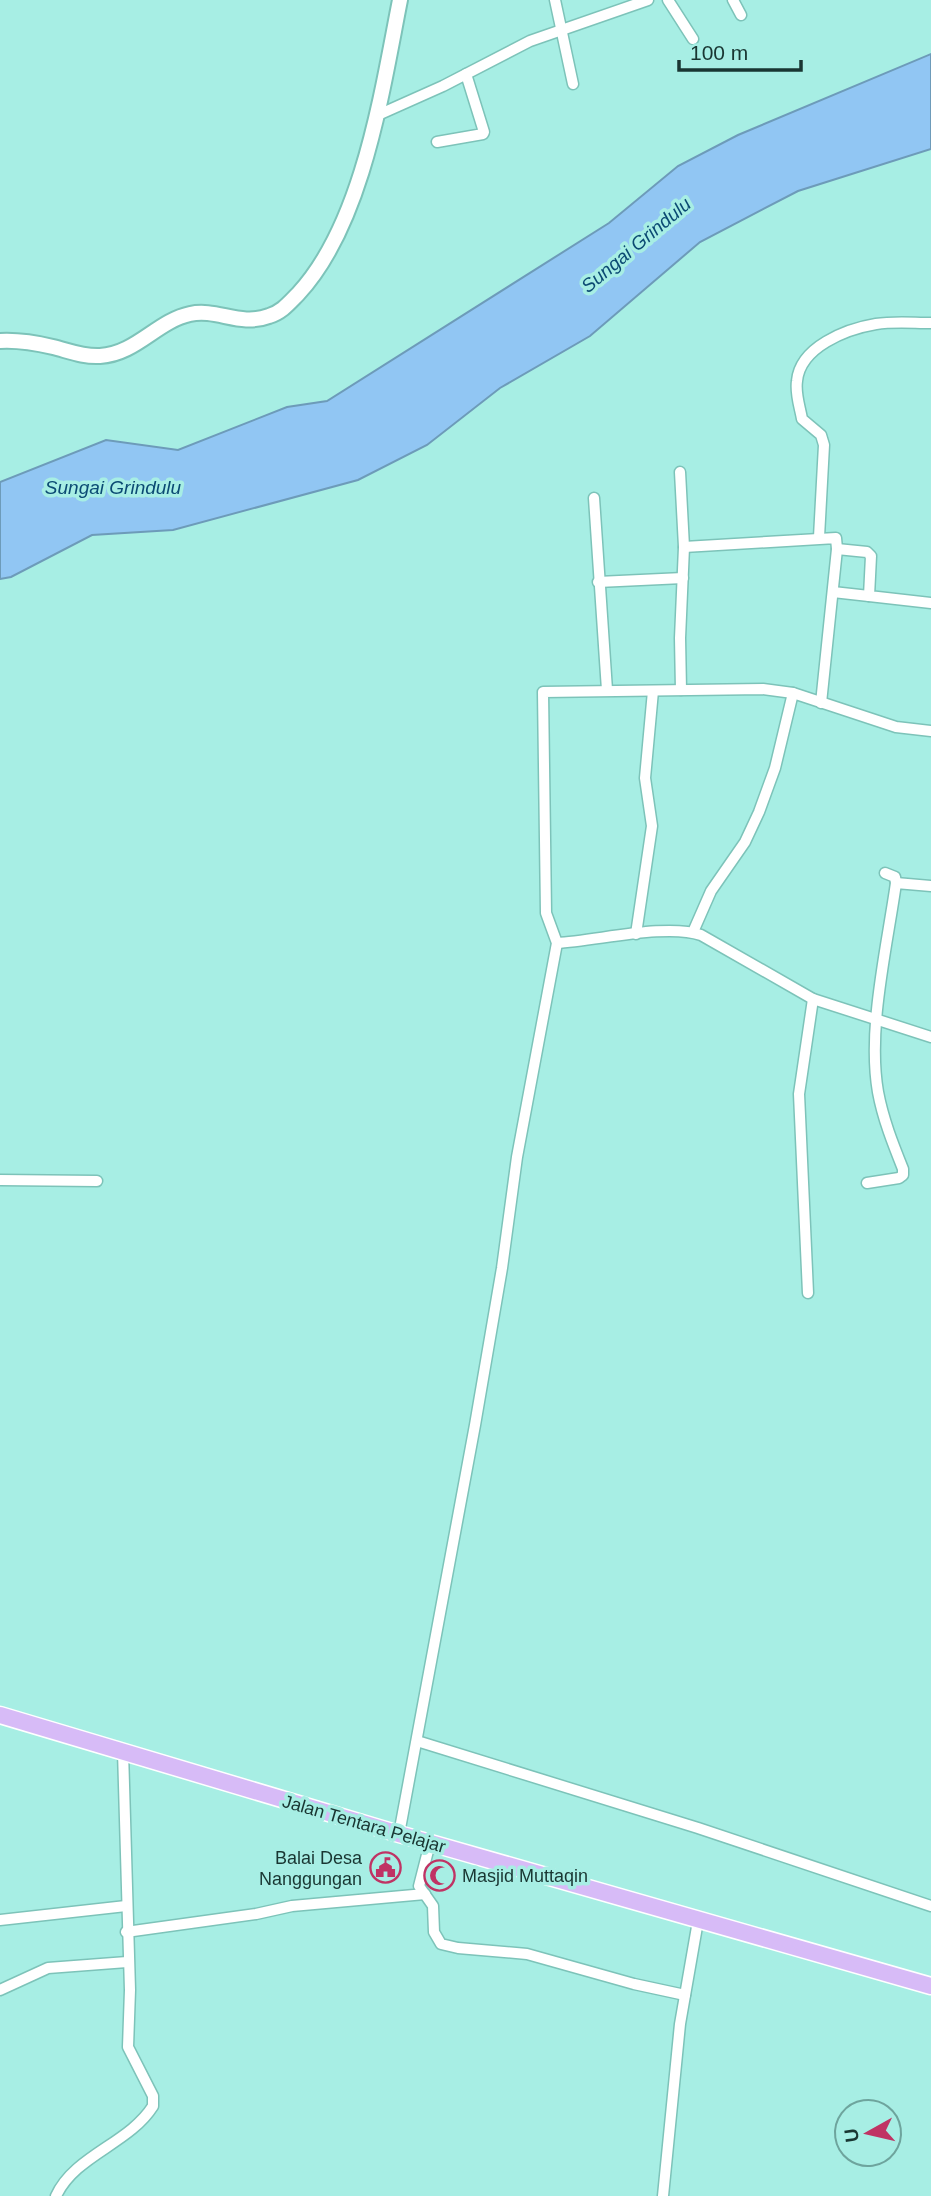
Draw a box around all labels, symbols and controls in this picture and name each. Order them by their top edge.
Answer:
scale bar [679,28,802,72]
text: 100 m [690,41,748,64]
water label: Sungai Grindulu [577,193,695,297]
water label: Sungai Grindulu [45,477,182,498]
street label: Jalan Tentara Pelajar [280,1791,448,1857]
place label: Balai Desa Nanggungan [259,1848,363,1889]
public building icon: Balai Desa Nanggungan [368,1851,402,1885]
mosque icon: Masjid Muttaqin [422,1859,456,1893]
place label: Masjid Muttaqin [462,1866,588,1886]
north arrow [833,2098,903,2168]
text: U [840,2127,863,2144]

